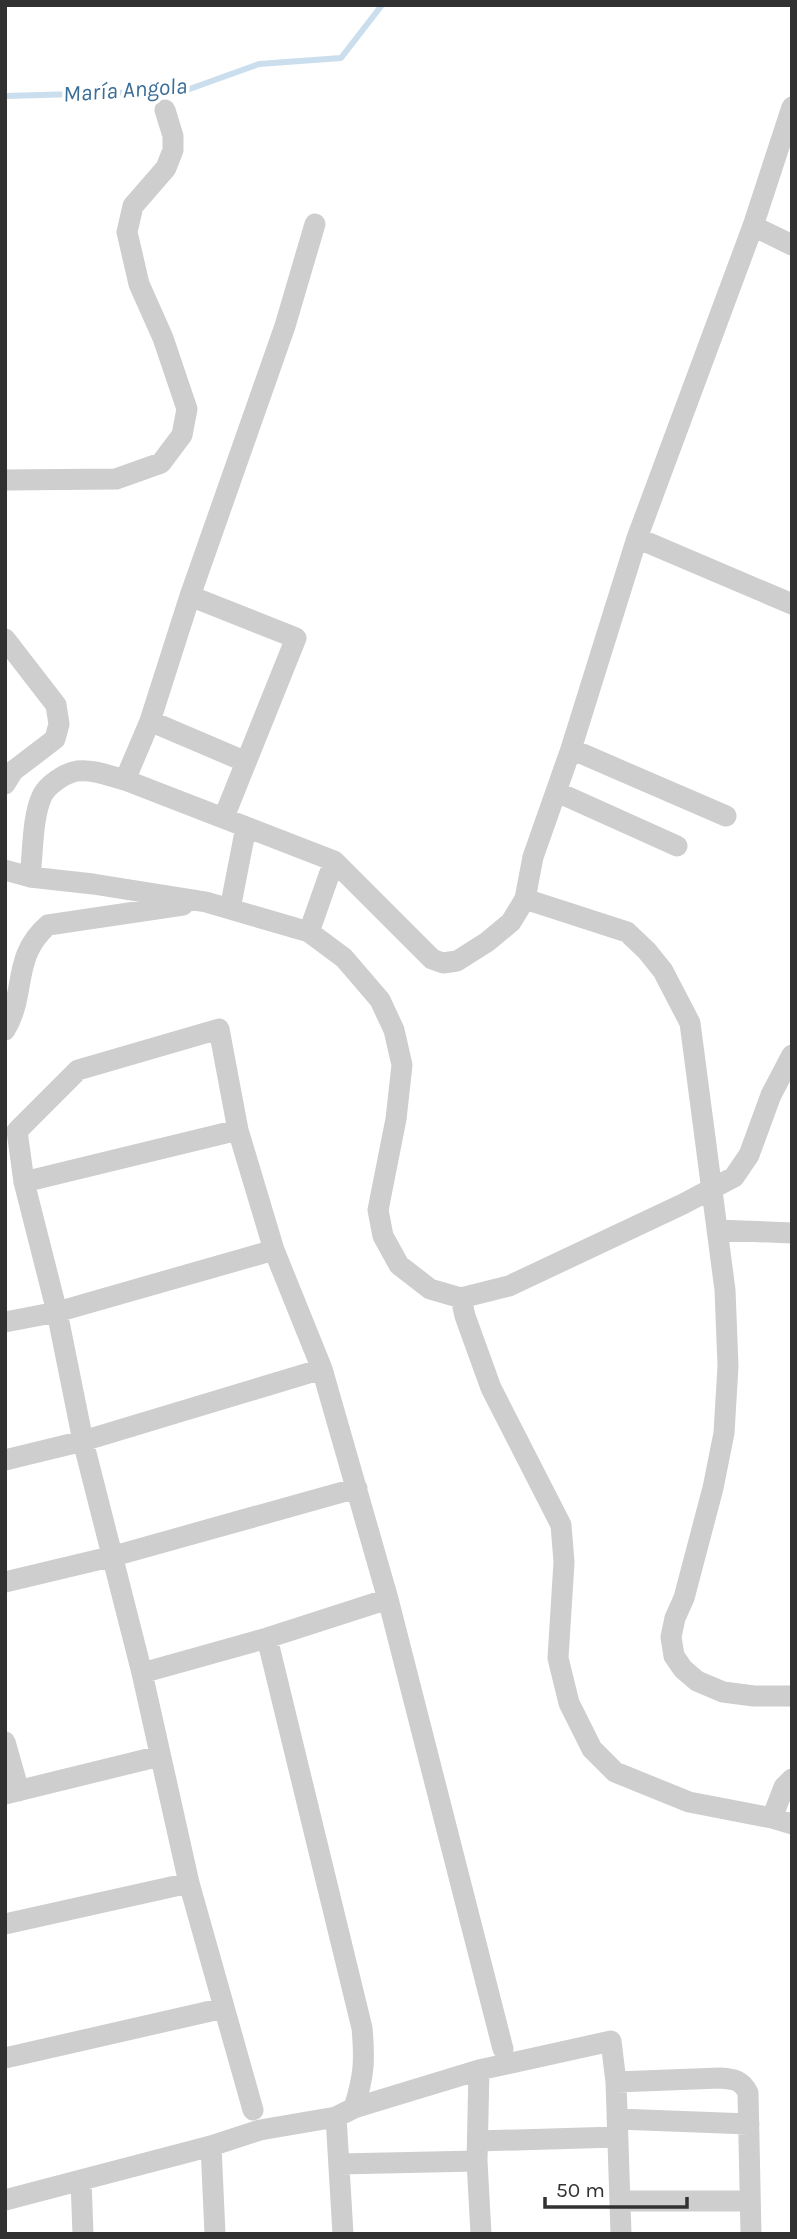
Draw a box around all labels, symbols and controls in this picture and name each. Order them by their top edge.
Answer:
water label: María Angola [62,72,188,108]
scale bar [545,2166,687,2210]
text: 50 m [556,2178,605,2202]

